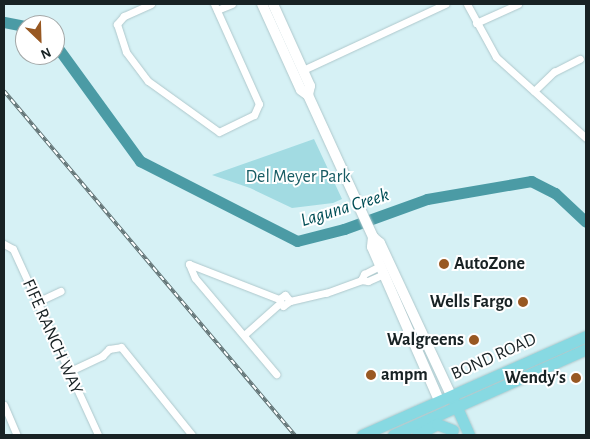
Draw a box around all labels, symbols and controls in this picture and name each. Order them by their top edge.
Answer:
north arrow [15,15,65,65]
text: N [38,44,53,61]
park label: Del Meyer Park [245,166,351,188]
water label: Laguna Creek [298,184,392,232]
place label: AutoZone [454,253,525,275]
marker: AutoZone [438,258,450,270]
street label: FIFE RANCH WAY [17,276,87,398]
place label: Wells Fargo [430,291,513,313]
marker: Wells Fargo [517,296,529,308]
place label: Walgreens [387,329,464,351]
street label: BOND ROAD [448,329,540,385]
marker: Walgreens [468,334,480,346]
place label: ampm [381,364,428,386]
place label: Wendy's [505,367,566,389]
marker: ampm [365,369,377,381]
marker: Wendy's [570,372,582,384]

